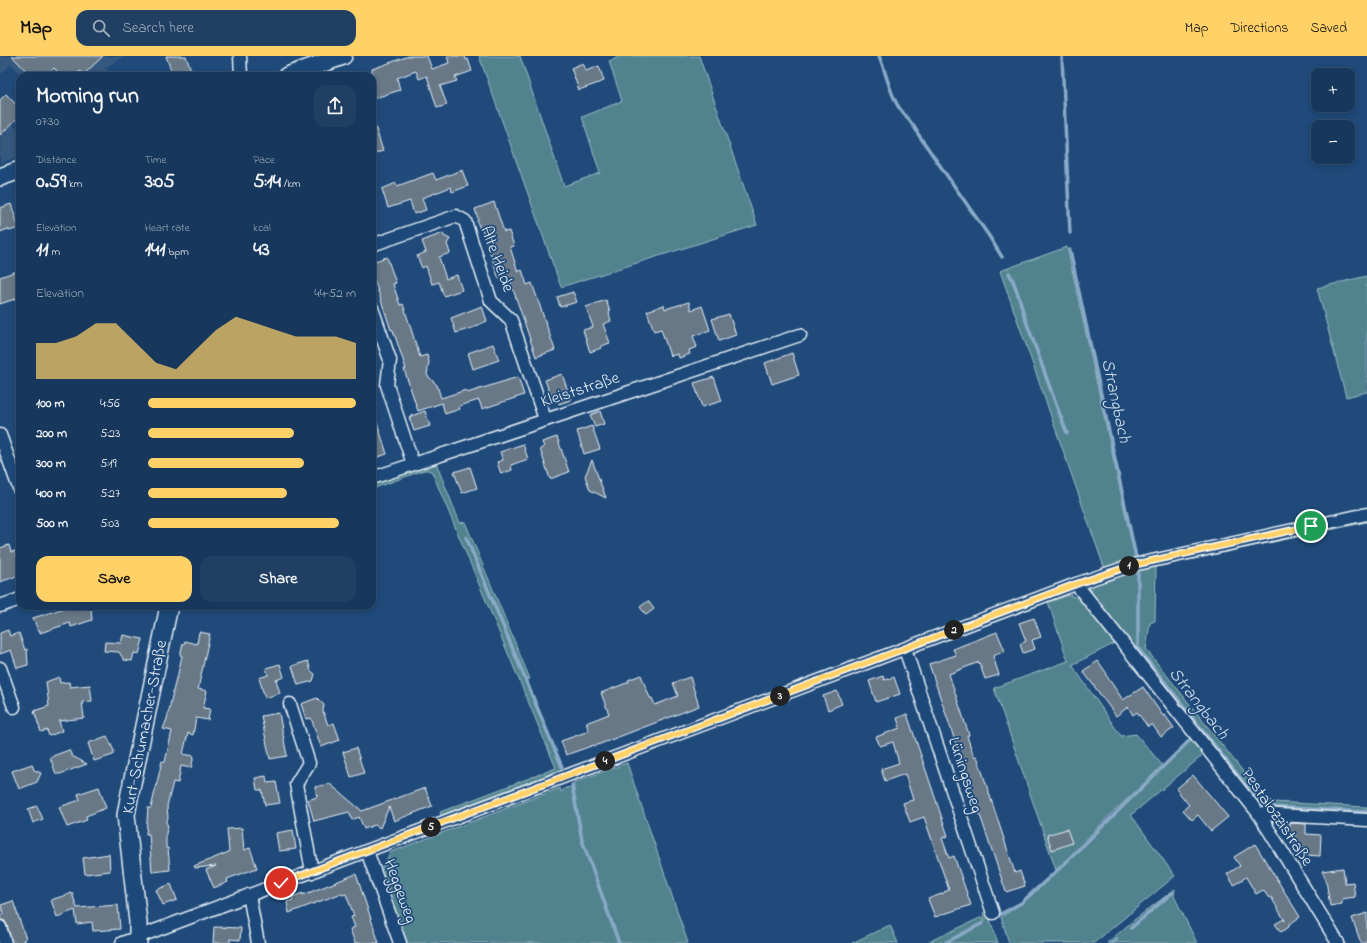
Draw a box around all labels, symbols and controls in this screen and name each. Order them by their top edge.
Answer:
search box [76,10,356,46]
text: Map [20,15,52,42]
icon: search [90,17,112,39]
text: Search here [122,17,194,39]
text: Map [1185,18,1208,39]
text: Directions [1230,18,1288,39]
text: Saved [1310,18,1347,39]
map controls [1311,68,1355,164]
button: + [1311,68,1355,112]
text: Morning run [36,81,139,113]
button: share [314,85,356,127]
text: 07:30 [36,112,59,131]
button: − [1311,120,1355,164]
text: Distance [36,152,77,168]
text: Time [145,152,166,168]
text: Pace [253,152,275,168]
text: 0.59 [36,168,66,197]
text: 3:05 [145,168,175,197]
text: 5:14 [253,168,281,197]
text: km [66,176,82,192]
text: /km [281,176,301,192]
text: Elevation [36,220,76,236]
text: Heart rate [145,220,190,236]
text: kcal [253,220,271,236]
street label: Alte Heide [474,222,521,296]
text: 11 [36,236,49,265]
text: 141 [145,236,166,265]
text: 43 [253,236,270,265]
text: m [49,244,60,260]
text: bpm [166,244,189,260]
text: Elevation [36,284,84,303]
text: 44–52 m [314,284,356,303]
water label: Strangbach [1093,357,1137,446]
street label: Kleiststraße [537,365,623,414]
text: 100 m [36,394,65,413]
text: 4:56 [100,394,120,413]
text: 200 m [36,424,67,443]
text: 5:23 [100,424,120,443]
text: 300 m [36,454,66,473]
text: 5:19 [100,454,117,473]
text: 400 m [36,484,66,503]
text: 5:27 [100,484,120,503]
pin [1294,509,1328,543]
text: 500 m [36,514,68,533]
text: 5:03 [100,514,120,533]
icon: arrive [1300,515,1322,537]
button: Save [36,556,192,602]
button: Share [200,556,356,602]
pin: 1 [1119,556,1139,576]
text: 1 [1127,558,1131,574]
pin: 2 [944,620,964,640]
text: 2 [951,622,957,638]
street label: Kurt-Schumacher-Straße [116,638,174,816]
water label: Strangbach [1162,663,1235,746]
pin: 3 [770,686,790,706]
text: 3 [778,688,782,704]
street label: Lüningsweg [939,734,989,817]
pin: 4 [595,751,615,771]
text: 4 [603,753,607,769]
street label: Pestalozzistraße [1235,763,1320,872]
pin: 5 [421,817,441,837]
text: 5 [428,819,434,835]
street label: Heggeweg [375,855,423,927]
pin [264,866,298,900]
icon: check [270,872,292,894]

